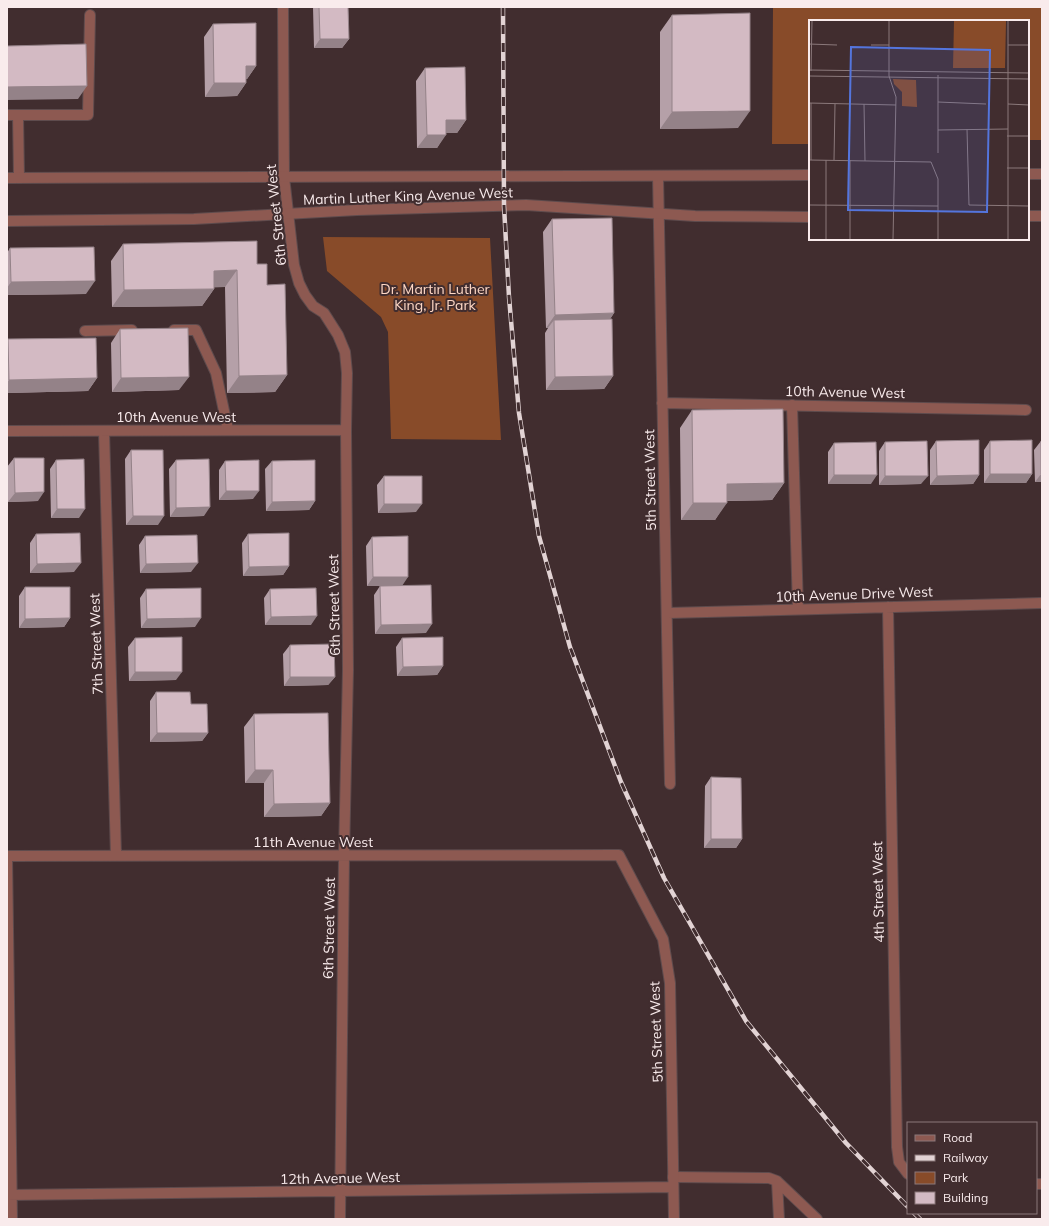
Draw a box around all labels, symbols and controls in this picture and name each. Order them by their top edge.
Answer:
inset map [809,20,1029,240]
street label: 6th Street West [262,163,290,266]
street label: Martin Luther King Avenue West [303,183,513,209]
park label: Dr. Martin Luther King, Jr. Park [380,280,491,314]
street label: 10th Avenue West [785,382,905,402]
street label: 10th Avenue West [116,408,236,426]
street label: 5th Street West [640,429,660,531]
street label: 6th Street West [324,554,344,656]
street label: 10th Avenue Drive West [775,582,933,606]
street label: 7th Street West [85,593,107,695]
street label: 11th Avenue West [253,833,373,851]
street label: 4th Street West [868,841,888,943]
street label: 6th Street West [319,877,339,979]
street label: 5th Street West [645,981,667,1083]
legend [907,1122,1037,1214]
text: Road [943,1130,972,1145]
text: Railway [943,1150,989,1165]
street label: 12th Avenue West [280,1168,400,1188]
text: Park [943,1170,969,1185]
text: Building [943,1190,988,1205]

